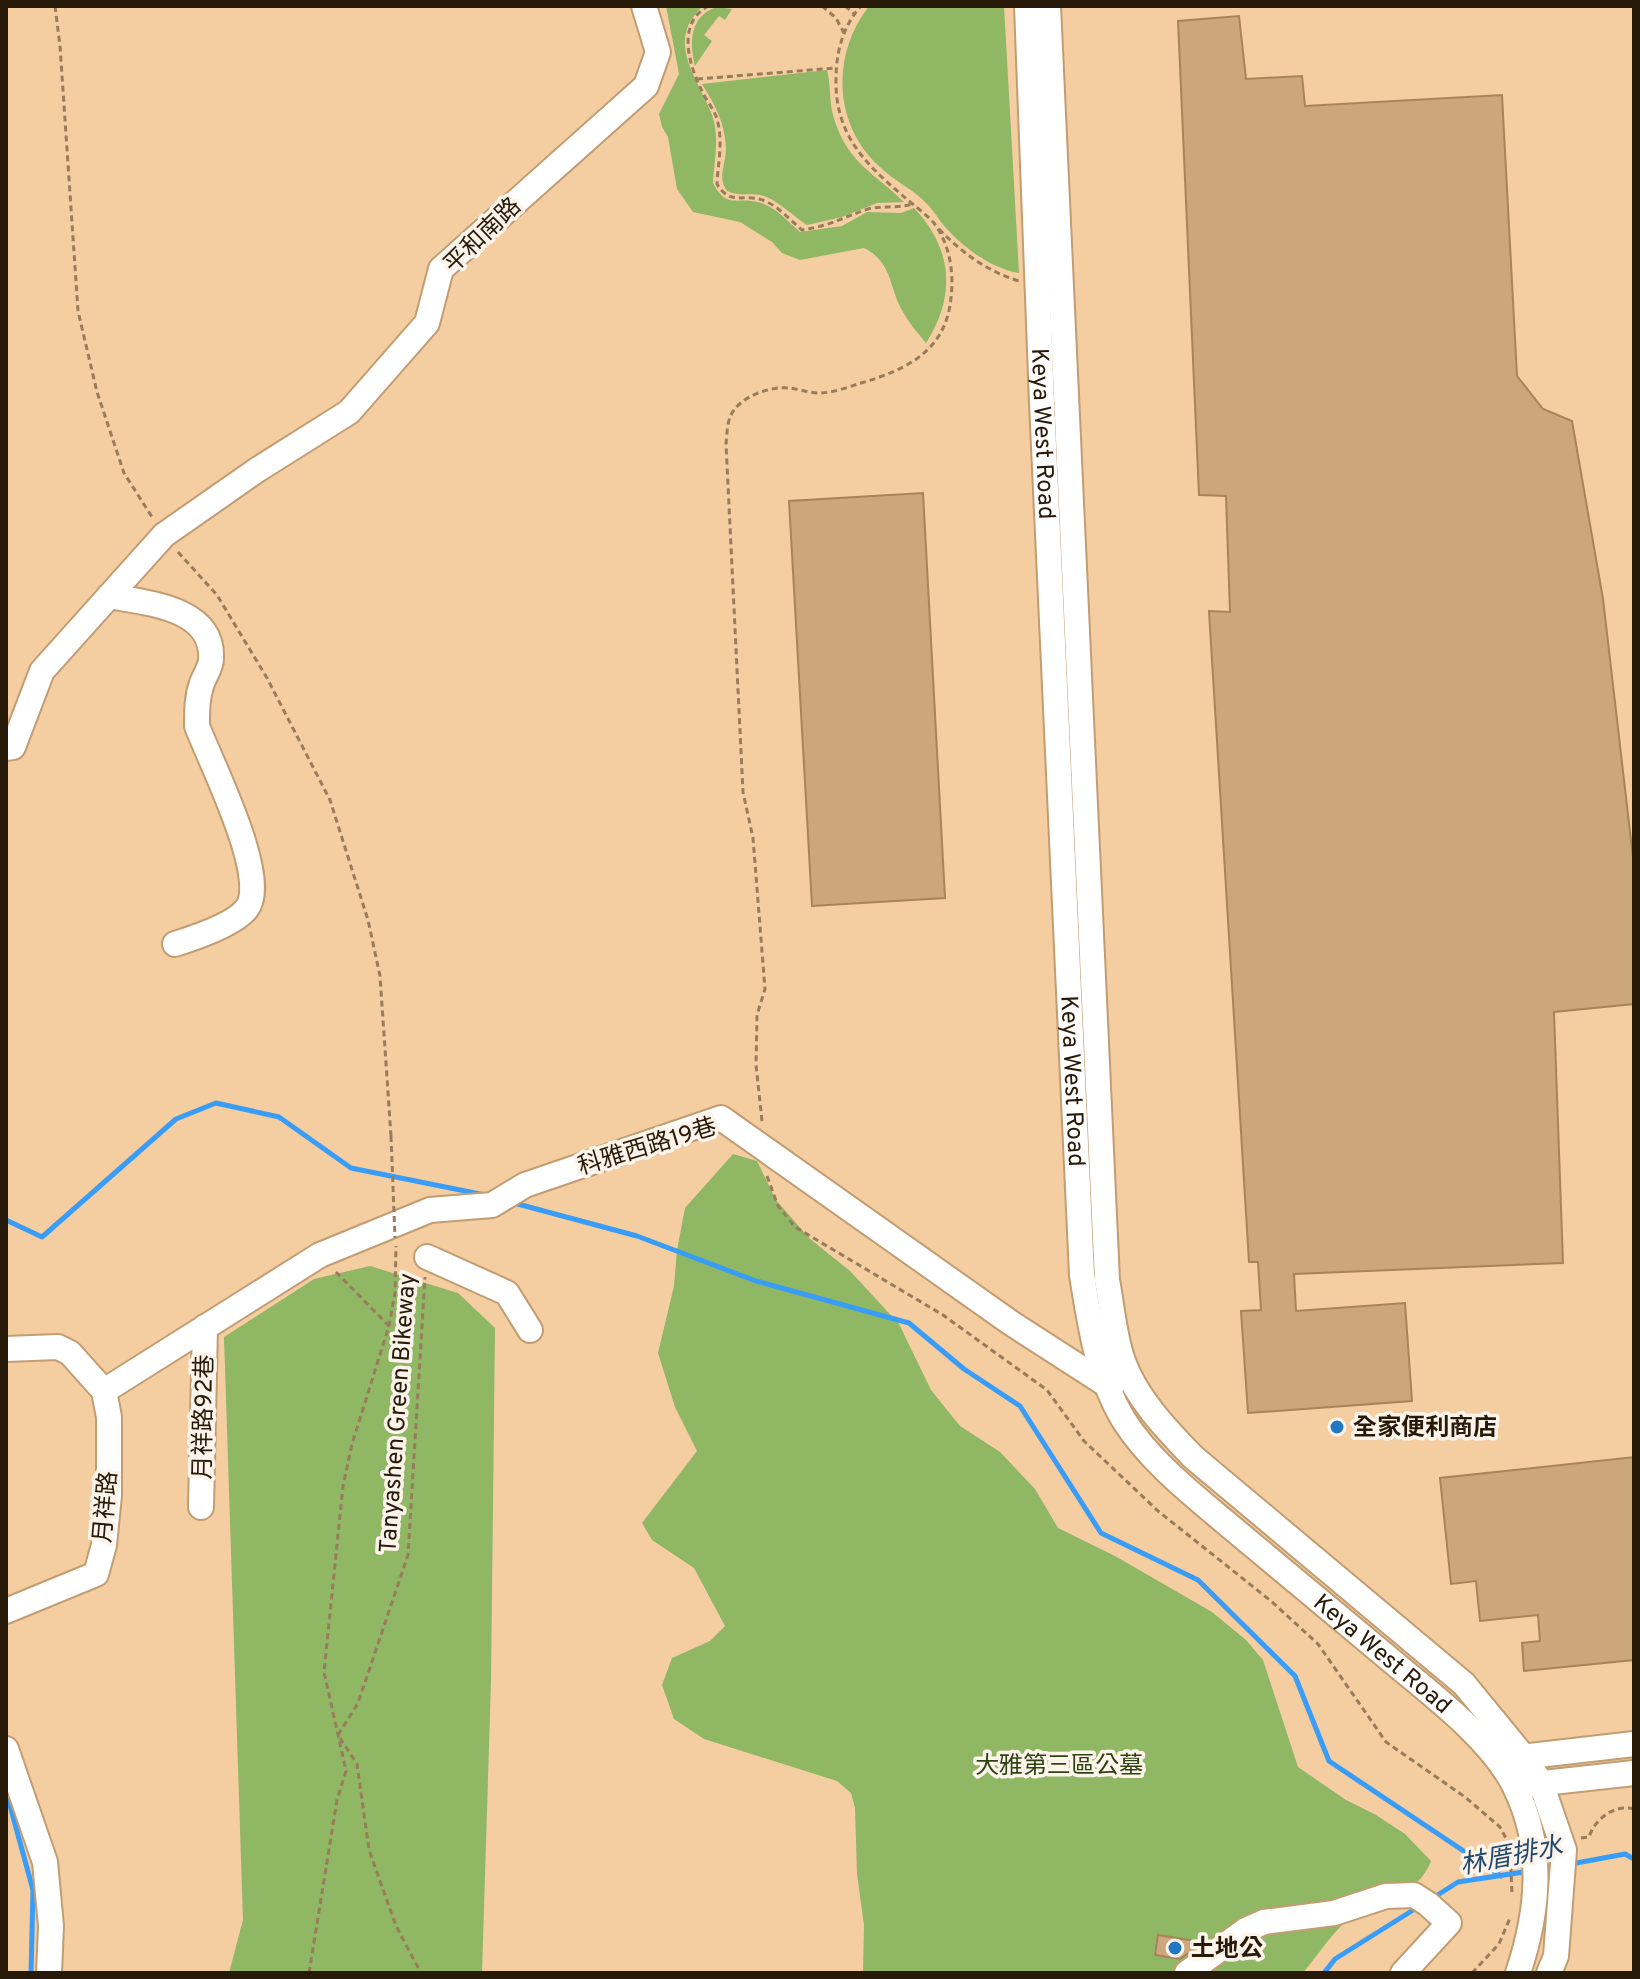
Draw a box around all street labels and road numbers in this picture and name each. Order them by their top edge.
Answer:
street label: 平和南路 [438,192,528,281]
street label: Keya West Road [1023,348,1060,520]
street label: Keya West Road [1052,995,1090,1167]
street label: 科雅西路19巷 [575,1113,720,1183]
street label: Tanyashen Green Bikeway [374,1272,424,1554]
street label: 月祥路92巷 [189,1354,221,1480]
street label: 月祥路 [89,1470,125,1544]
street label: Keya West Road [1306,1589,1457,1721]

